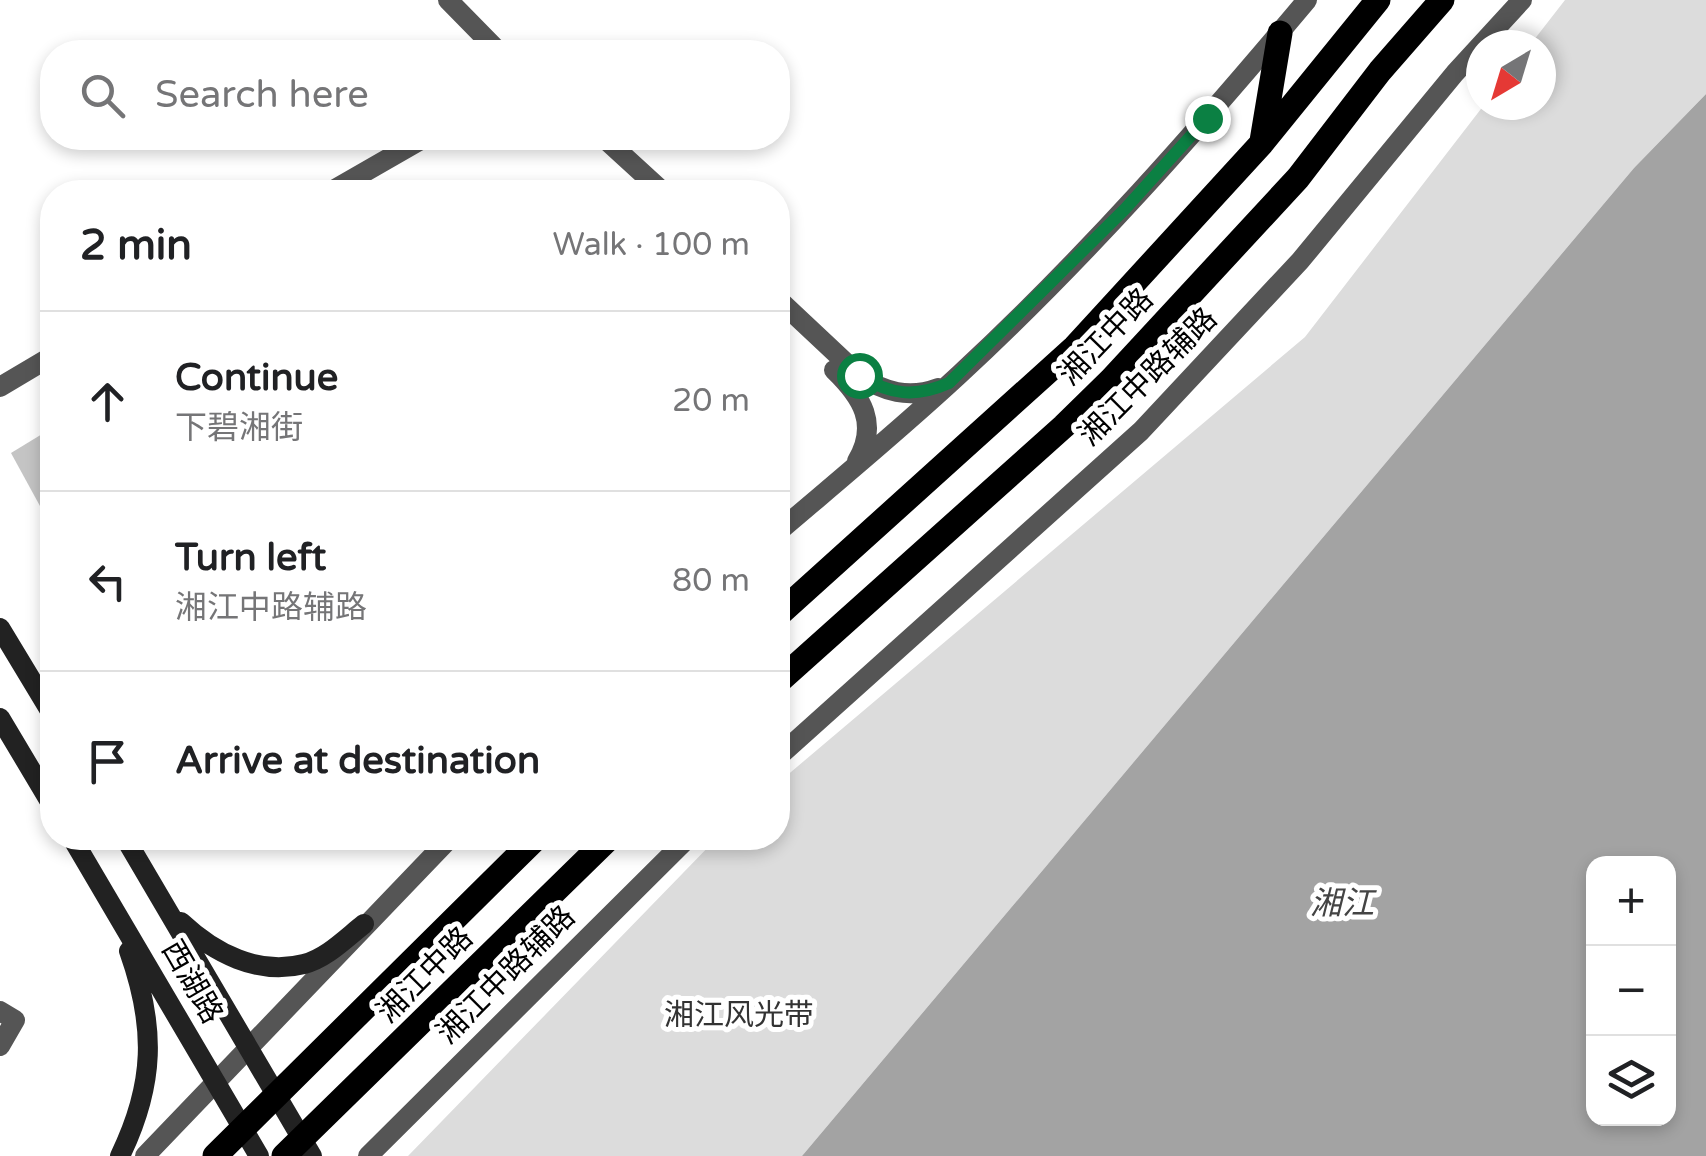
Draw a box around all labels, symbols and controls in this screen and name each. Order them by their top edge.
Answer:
north arrow [1466,30,1556,120]
search box [40,40,790,150]
icon: search [75,68,130,123]
text: Search here [155,72,369,118]
route end [1185,96,1231,142]
text: 2 min [80,220,192,271]
text: Walk · 100 m [553,226,750,264]
street label: 湘江中路 [1051,281,1161,393]
street label: 湘江中路辅路 [1071,300,1225,454]
route start [837,353,883,399]
text: Continue [175,355,338,401]
icon: ahead [80,374,135,429]
text: 20 m [672,382,750,420]
text: 下碧湘街 [175,409,303,447]
text: Turn left [175,535,326,581]
icon: left [80,554,135,609]
text: 80 m [672,562,750,600]
text: 湘江中路辅路 [175,589,367,627]
icon: arrive [80,734,135,789]
text: Arrive at destination [175,738,540,784]
map controls [1586,856,1676,1126]
button: + [1586,856,1676,946]
water label: 湘江 [1310,885,1377,923]
street label: 湘江中路辅路 [429,898,583,1052]
street label: 湘江中路 [369,919,481,1031]
street label: 西湖路 [153,934,231,1030]
button: − [1586,946,1676,1036]
park label: 湘江风光带 [664,997,814,1034]
button: layers [1586,1036,1676,1126]

